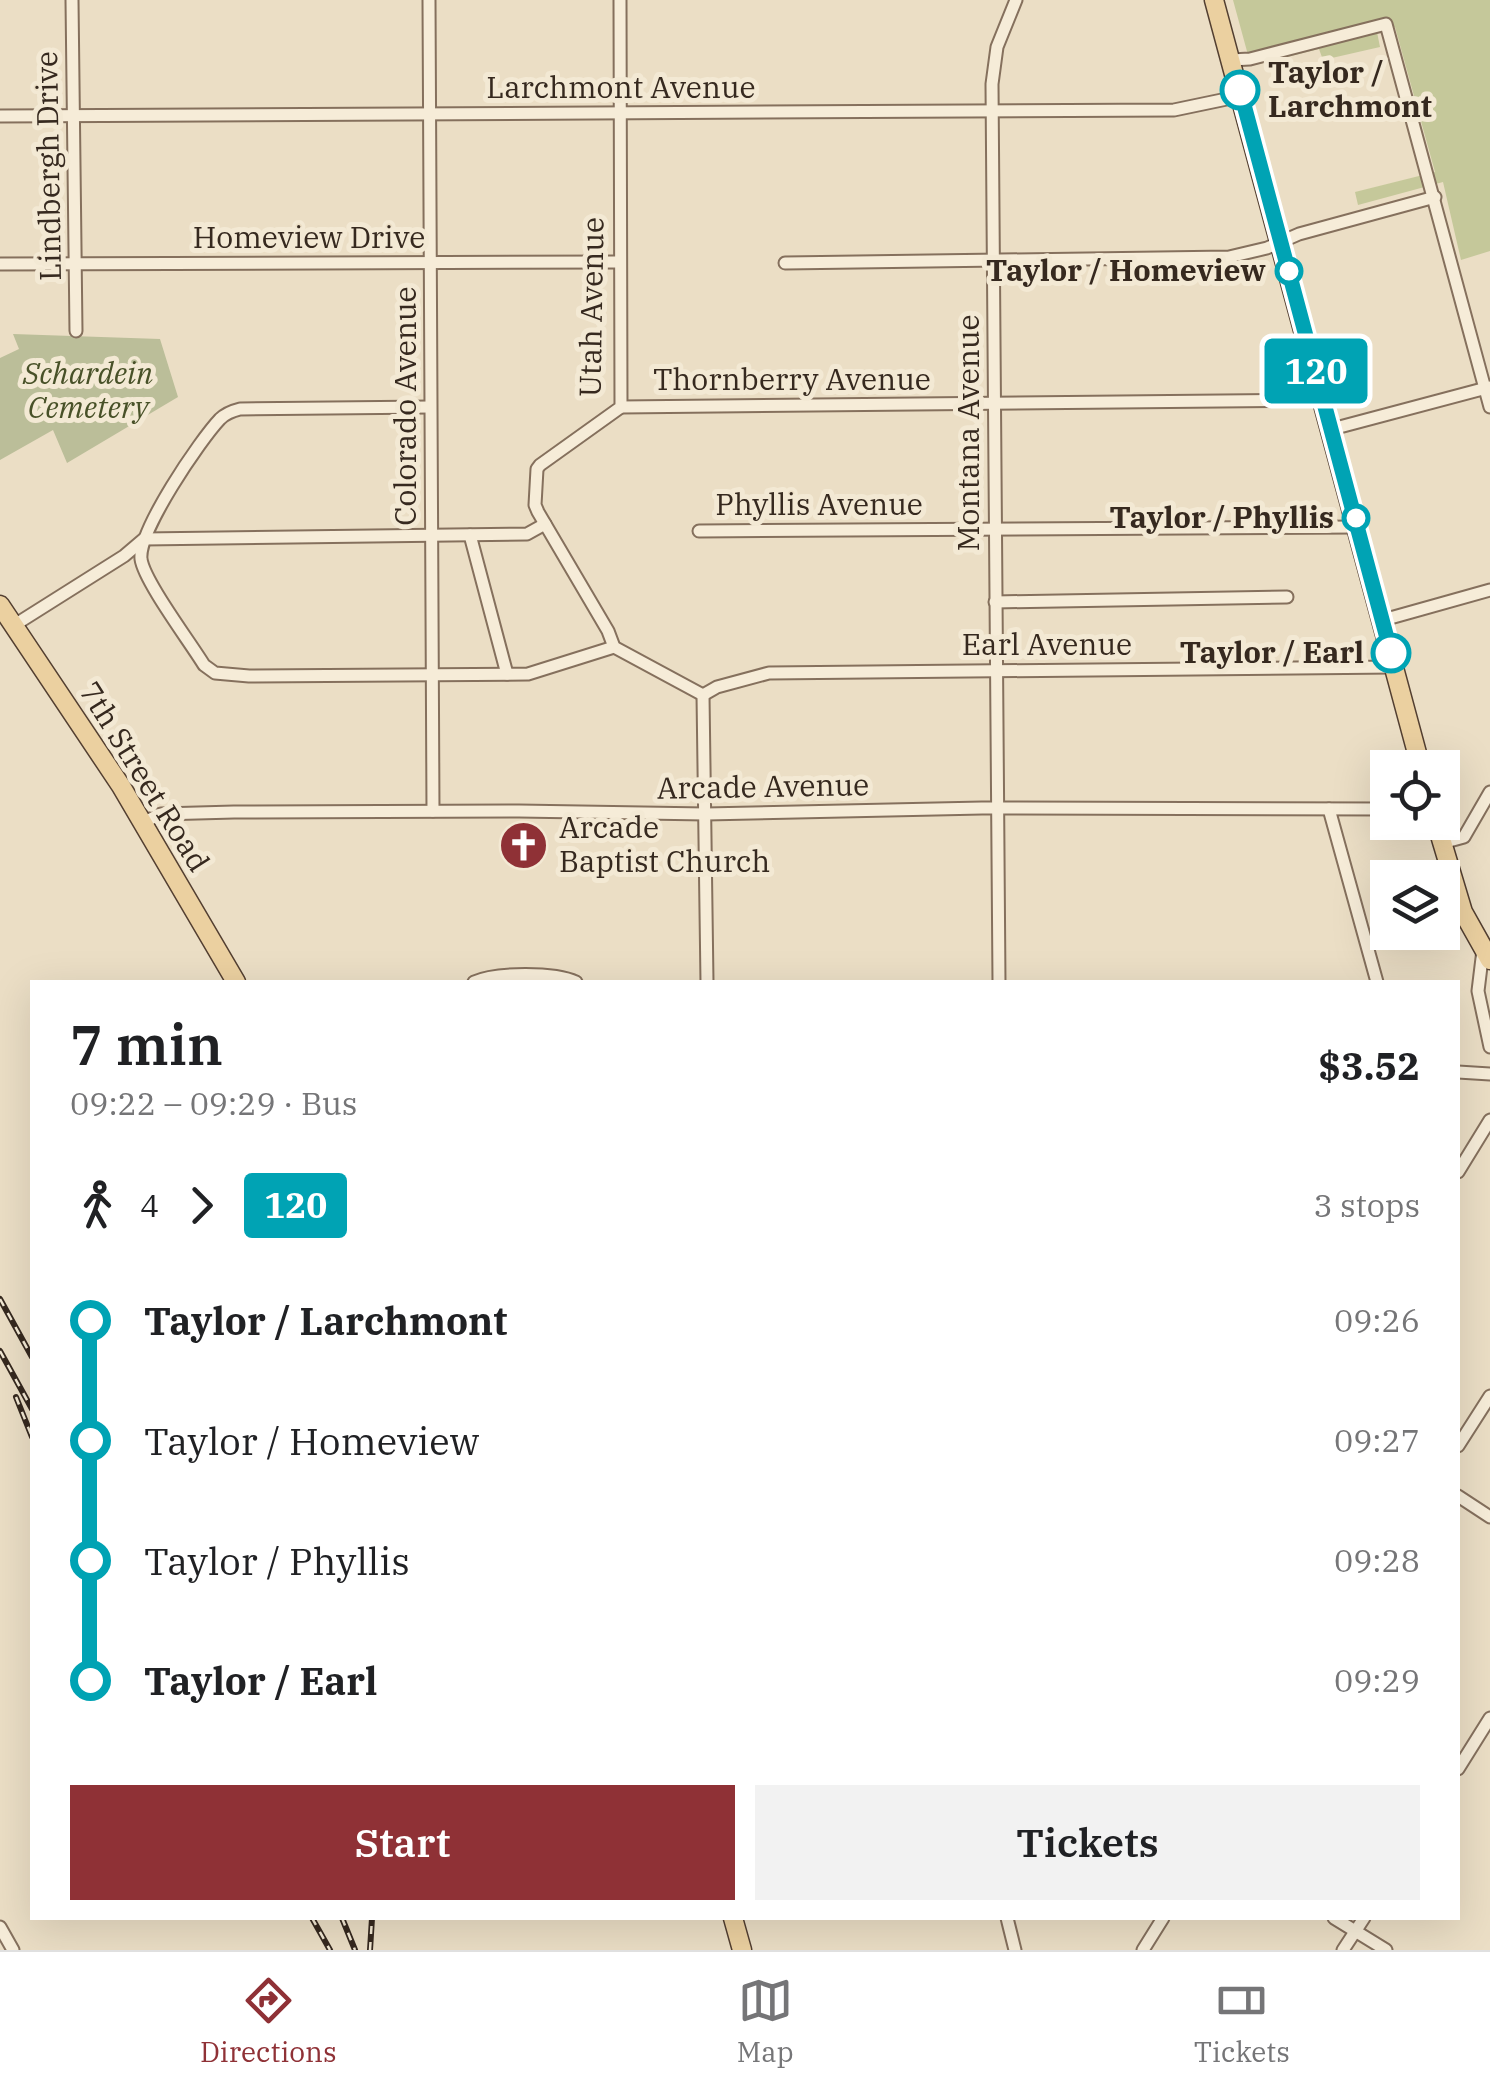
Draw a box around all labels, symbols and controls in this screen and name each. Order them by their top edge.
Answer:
street label: Lindbergh Drive [26,51,69,281]
place label: Taylor / Larchmont [1268,52,1432,125]
street label: Larchmont Avenue [486,67,756,106]
marker: Taylor / Larchmont [1221,71,1259,109]
street label: Homeview Drive [193,217,425,256]
street label: Utah Avenue [569,217,612,397]
place label: Taylor / Homeview [986,250,1266,289]
marker: Taylor / Homeview [1276,258,1302,284]
street label: Colorado Avenue [385,286,424,526]
street label: Montana Avenue [948,314,987,552]
line badge: 120 [1258,338,1374,404]
text: 120 [1284,348,1348,394]
park label: Schardein Cemetery [22,353,153,426]
street label: Thornberry Avenue [653,359,931,398]
street label: Phyllis Avenue [715,484,923,523]
place label: Taylor / Phyllis [1110,497,1334,536]
marker: Taylor / Phyllis [1343,505,1369,531]
street label: Earl Avenue [962,624,1132,663]
place label: Taylor / Earl [1180,632,1364,671]
marker: Taylor / Earl [1372,634,1410,672]
street label: 7th Street Road [71,674,219,879]
map controls [1370,750,1460,950]
button: locate [1370,750,1460,840]
street label: Arcade Avenue [656,764,869,807]
place label: Arcade Baptist Church [559,807,770,880]
church icon: Arcade Baptist Church [498,819,550,871]
button: layers [1370,860,1460,950]
text: 7 min [70,1009,223,1080]
text: $3.52 [1318,1041,1420,1090]
text: 09:22 – 09:29 · Bus [70,1082,357,1124]
icon: walk [70,1178,125,1233]
icon: forward [174,1178,229,1233]
text: 120 [264,1182,327,1228]
text: 4 [140,1184,159,1226]
text: 3 stops [1313,1184,1420,1226]
text: Taylor / Larchmont [144,1296,507,1345]
text: 09:26 [1334,1299,1420,1341]
text: Taylor / Homeview [144,1416,479,1465]
text: 09:27 [1334,1419,1420,1461]
text: Taylor / Phyllis [144,1536,410,1585]
text: 09:28 [1334,1539,1420,1581]
text: Taylor / Earl [144,1656,377,1705]
text: 09:29 [1334,1659,1420,1701]
button: Start [70,1785,735,1900]
button: Tickets [755,1785,1420,1900]
tab: Directions [200,1973,337,2070]
tab: Map [737,1973,794,2070]
tab: Tickets [1194,1973,1290,2070]

